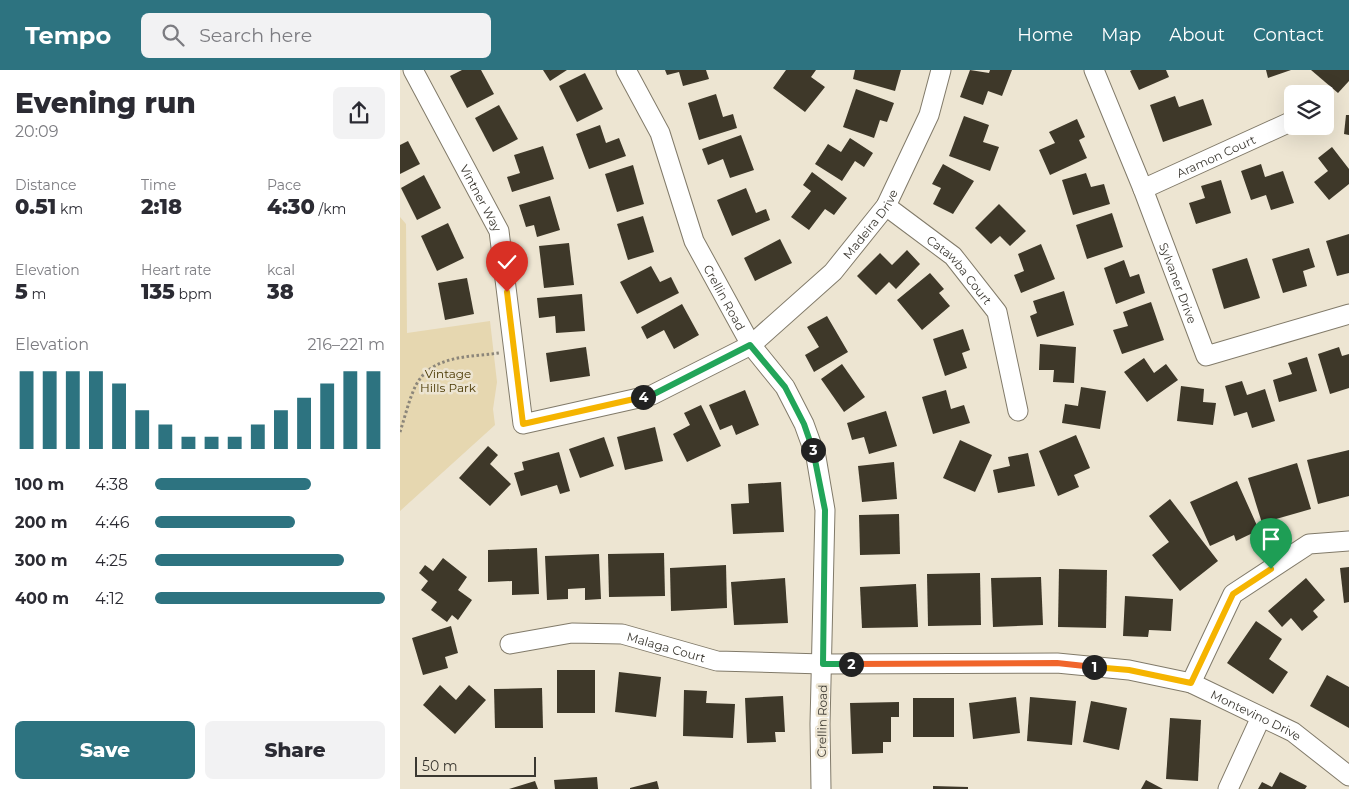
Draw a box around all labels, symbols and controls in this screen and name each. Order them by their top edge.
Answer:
search box [141,13,491,58]
text: Tempo [25,21,111,50]
icon: search [159,21,187,49]
text: Search here [199,24,312,47]
text: Home [1017,24,1073,46]
text: Map [1101,24,1141,46]
text: About [1169,24,1225,46]
text: Contact [1253,24,1324,46]
map controls [1284,85,1334,135]
button: layers [1284,85,1334,135]
text: Evening run [15,86,196,120]
button: share [333,87,385,139]
text: 20:09 [15,122,58,141]
street label: Aramon Court [1174,131,1258,180]
street label: Vintner Way [457,162,506,234]
text: Distance [15,176,77,194]
text: Time [141,176,176,194]
text: Pace [267,176,301,194]
street label: Madeira Drive [839,186,900,262]
text: 0.51 [15,194,56,219]
text: 2:18 [141,194,182,219]
text: 4:30 [267,194,315,219]
text: km [56,200,83,218]
text: /km [315,200,346,218]
street label: Catawba Court [924,232,996,307]
street label: Sylvaner Drive [1156,240,1200,325]
pin [486,241,528,292]
icon: check [493,248,521,276]
text: Elevation [15,261,80,279]
text: Heart rate [141,261,211,279]
text: kcal [267,261,295,279]
street label: Crellin Road [701,262,749,333]
text: 5 [15,279,28,304]
text: 135 [141,279,175,304]
text: 38 [267,279,294,304]
text: m [28,285,46,303]
text: bpm [175,285,212,303]
text: Elevation [15,335,89,354]
text: 216–221 m [307,335,385,354]
park label: Vintage Hills Park [420,366,477,395]
pin: 4 [630,384,656,410]
text: 4 [639,388,648,406]
pin: 3 [800,438,826,462]
text: 3 [809,441,818,459]
text: 100 m [15,475,64,494]
text: 4:38 [95,475,128,494]
text: 200 m [15,513,67,532]
text: 4:46 [95,513,129,532]
pin [1250,518,1292,569]
icon: arrive [1257,525,1285,553]
text: 300 m [15,551,68,570]
text: 4:25 [95,551,127,570]
text: 400 m [15,589,69,608]
text: 4:12 [95,589,124,608]
street label: Malaga Court [625,628,707,665]
pin: 2 [838,652,864,676]
pin: 1 [1082,654,1106,680]
text: 2 [847,655,856,673]
text: 1 [1092,658,1097,676]
street label: Crellin Road [814,685,830,757]
street label: Montevino Drive [1209,686,1305,743]
button: Save [15,721,195,779]
button: Share [205,721,385,779]
scale bar [415,754,536,777]
text: 50 m [422,757,458,775]

